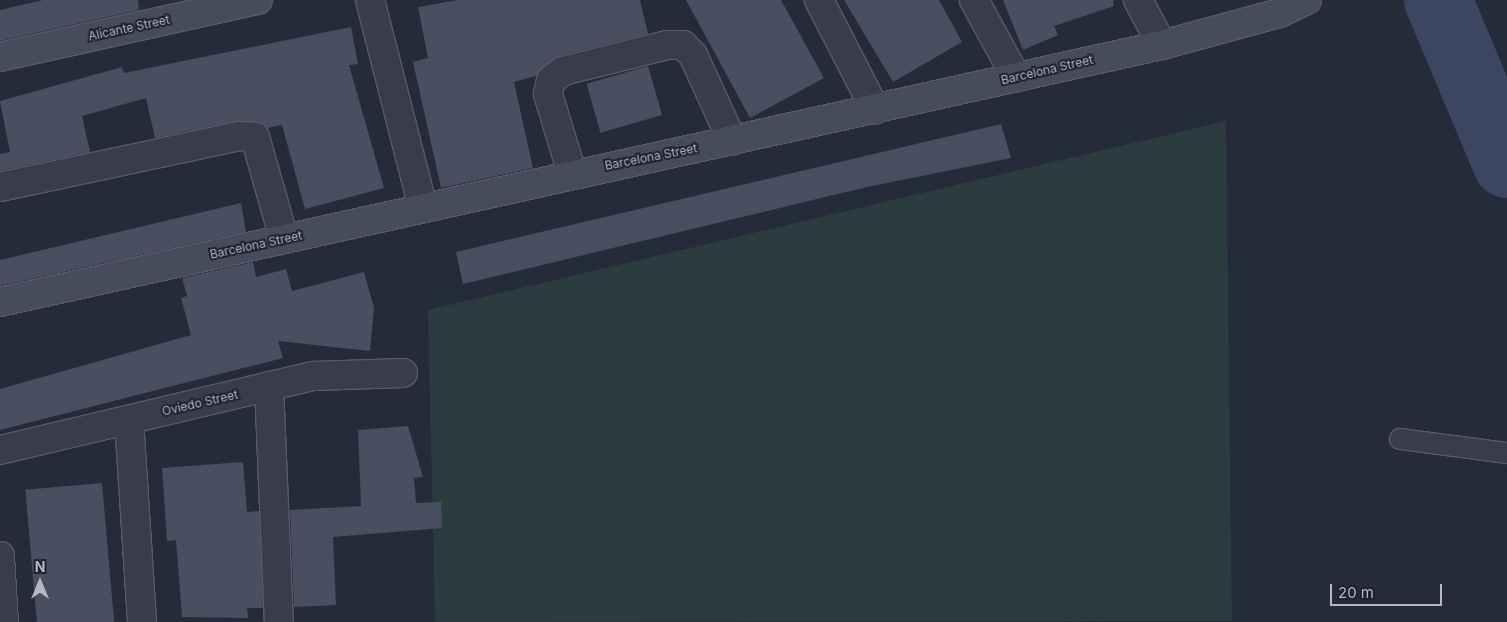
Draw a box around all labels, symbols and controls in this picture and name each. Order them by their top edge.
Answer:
street label: Alicante Street [87,12,171,44]
street label: Barcelona Street [1000,52,1094,88]
street label: Barcelona Street [604,141,698,173]
street label: Barcelona Street [209,228,303,262]
street label: Oviedo Street [161,387,239,419]
north arrow [15,557,65,607]
text: N [35,558,45,575]
scale bar [1332,574,1444,606]
text: 20 m [1338,583,1374,602]

